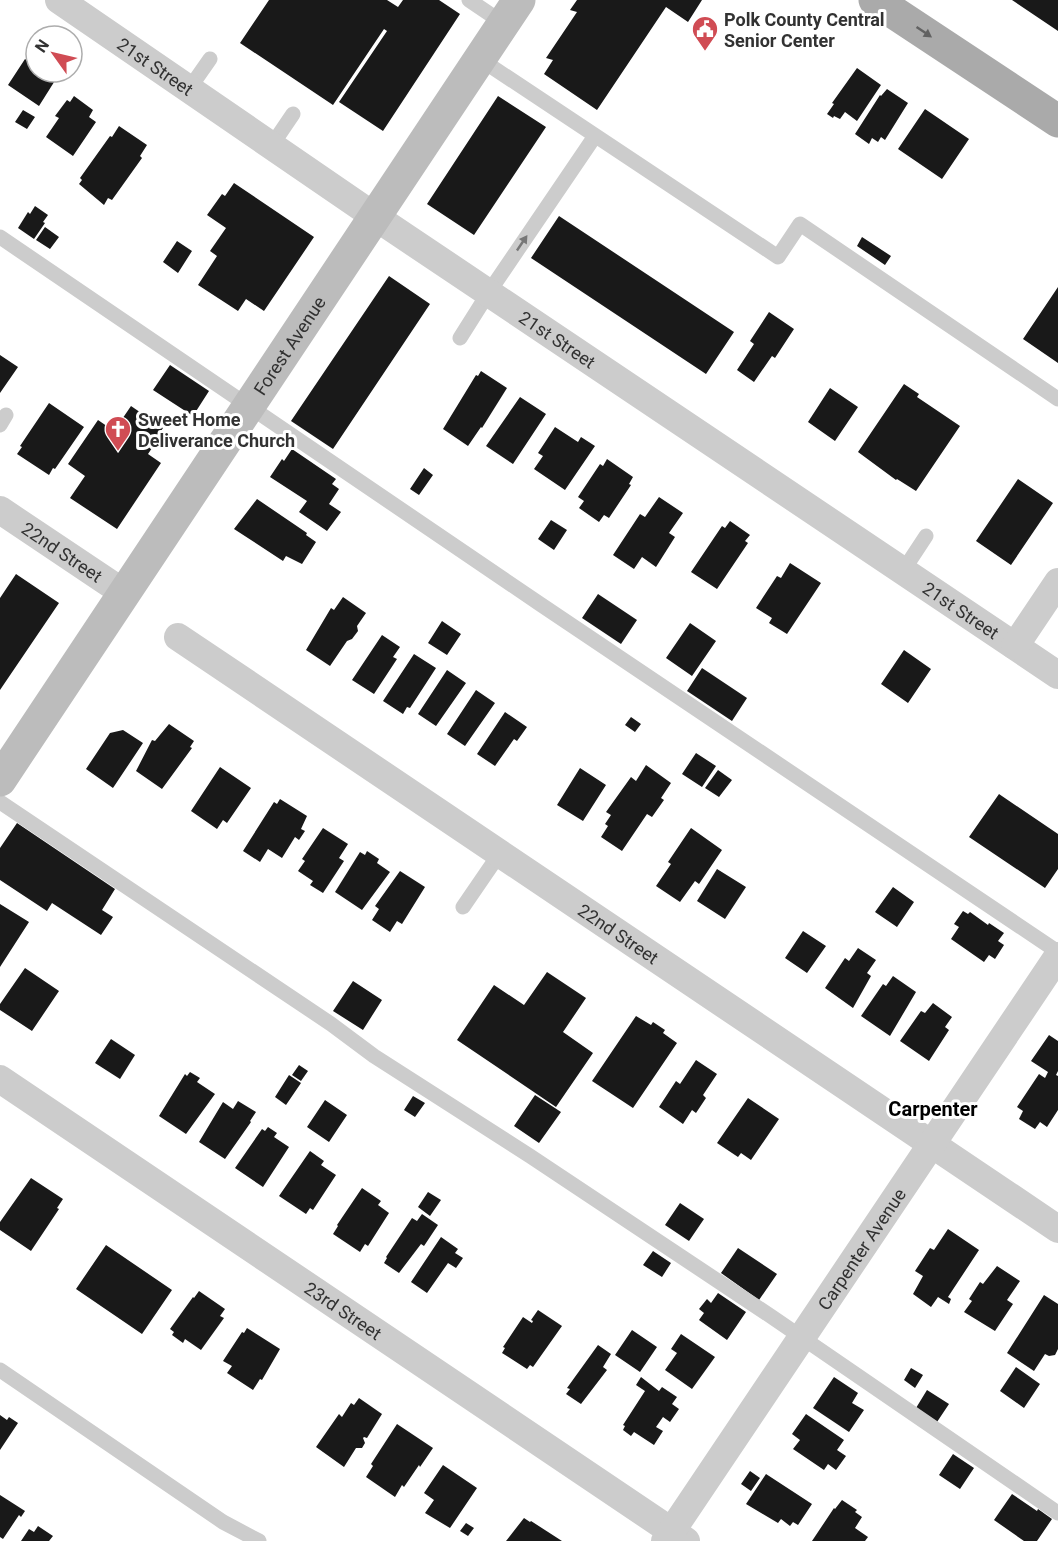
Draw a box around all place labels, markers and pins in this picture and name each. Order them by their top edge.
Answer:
place label: Polk County Central Senior Center [724,9,885,51]
public building icon: Polk County Central Senior Center [690,14,720,52]
place label: Sweet Home Deliverance Church [138,409,295,451]
church icon: Sweet Home Deliverance Church [103,414,133,452]

